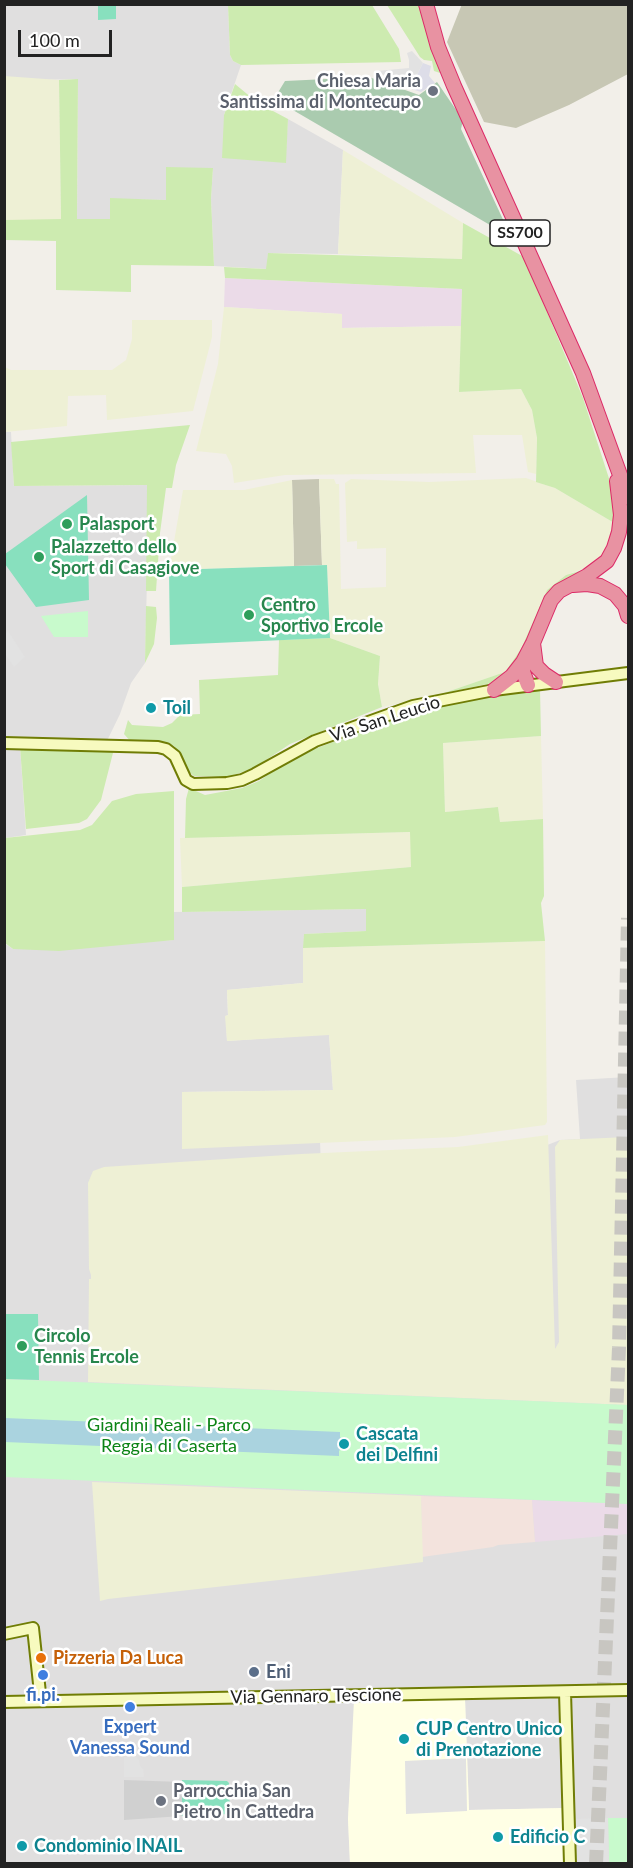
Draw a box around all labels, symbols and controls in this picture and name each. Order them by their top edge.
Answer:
scale bar [21,18,116,56]
text: 100 m [29,29,80,51]
place label: Chiesa Maria Santissima di Montecupo [220,70,421,112]
marker: Chiesa Maria Santissima di Montecupo [426,84,440,98]
road number: SS700 [490,220,550,246]
place label: Palasport [79,513,154,535]
marker: Palasport [60,517,74,531]
place label: Palazzetto dello Sport di Casagiove [51,536,199,578]
marker: Palazzetto dello Sport di Casagiove [32,550,46,564]
place label: Centro Sportivo Ercole [261,594,383,636]
marker: Centro Sportivo Ercole [242,608,256,622]
street label: Via San Leucio [327,691,443,747]
place label: Toil [163,697,191,719]
marker: Toil [144,701,158,715]
place label: Circolo Tennis Ercole [34,1325,139,1368]
marker: Circolo Tennis Ercole [15,1339,29,1353]
park label: Giardini Reali - Parco Reggia di Caserta [87,1414,251,1456]
place label: Cascata dei Delfini [356,1423,438,1466]
marker: Cascata dei Delfini [337,1437,351,1451]
place label: Pizzeria Da Luca [53,1647,183,1669]
marker: Pizzeria Da Luca [34,1651,48,1665]
place label: Eni [266,1661,291,1683]
marker: Eni [247,1665,261,1679]
marker: fi.pi. [36,1668,50,1682]
place label: fi.pi. [26,1684,60,1706]
street label: Via Gennaro Tescione [230,1684,402,1708]
marker: Expert Vanessa Sound [123,1700,137,1714]
place label: Expert Vanessa Sound [70,1716,190,1758]
place label: CUP Centro Unico di Prenotazione [416,1718,563,1760]
marker: CUP Centro Unico di Prenotazione [397,1732,411,1746]
place label: Parrocchia San Pietro in Cattedra [173,1780,314,1822]
marker: Parrocchia San Pietro in Cattedra [154,1794,168,1808]
place label: Edificio C [510,1826,585,1848]
marker: Edificio C [491,1830,505,1844]
place label: Condominio INAIL [34,1835,182,1857]
marker: Condominio INAIL [15,1839,29,1853]

